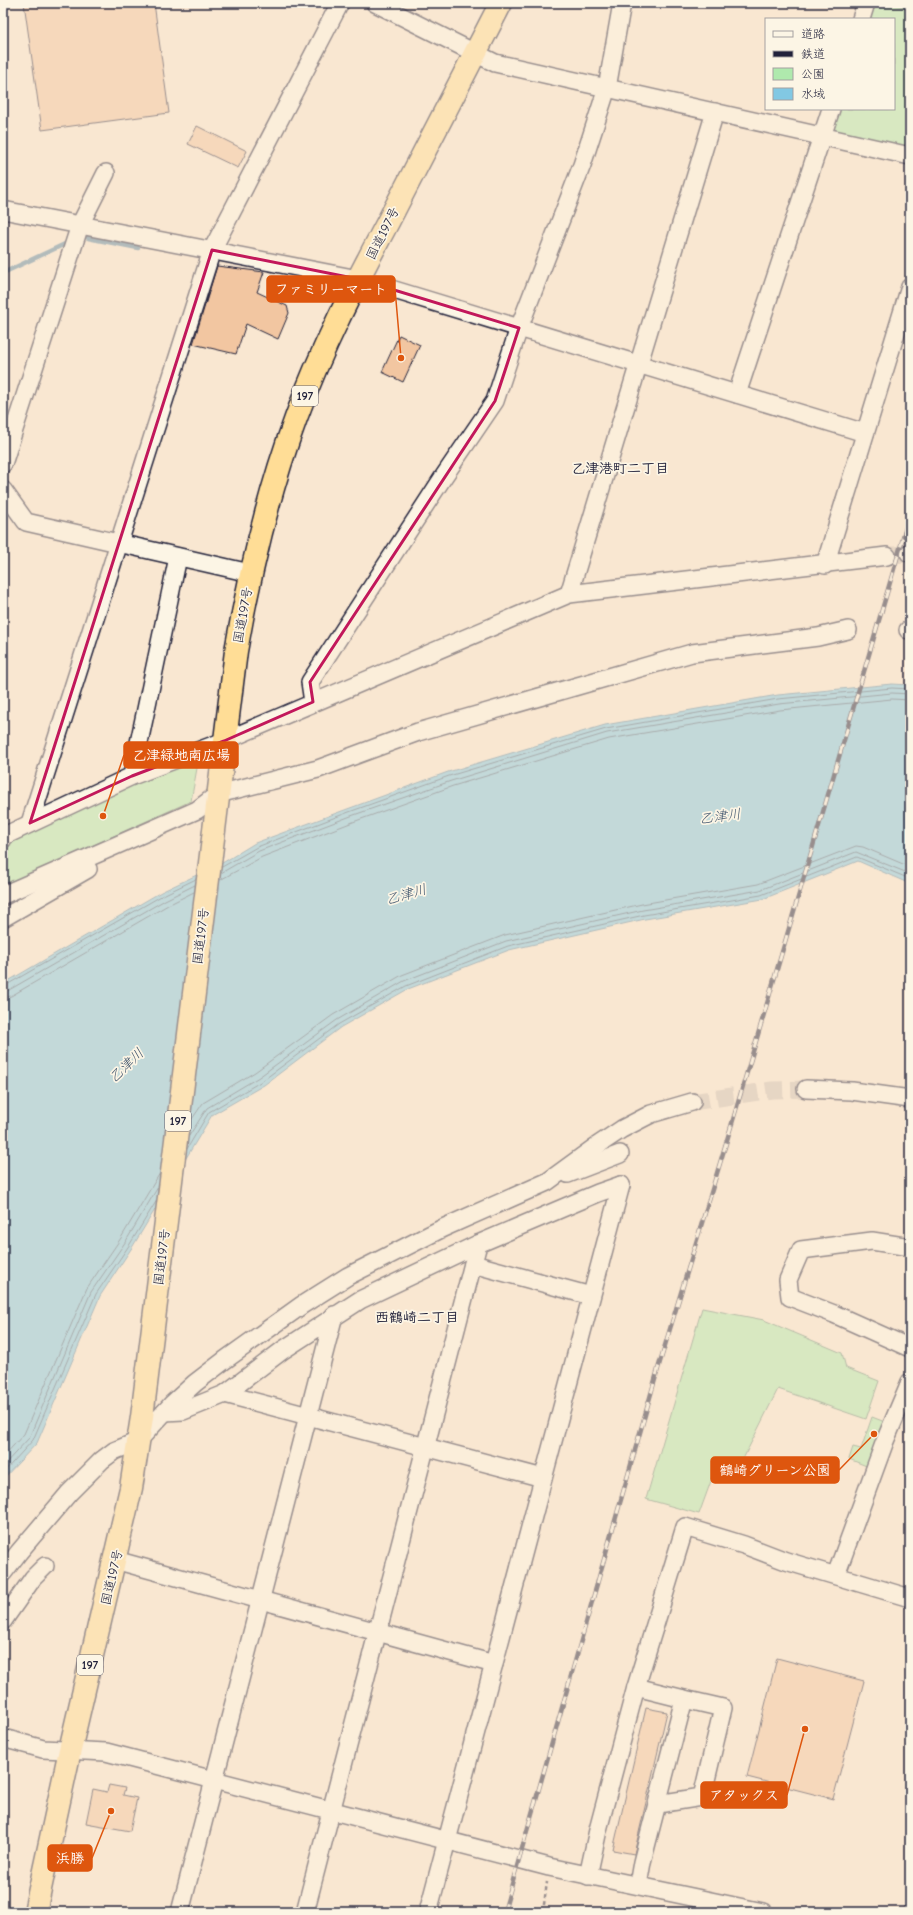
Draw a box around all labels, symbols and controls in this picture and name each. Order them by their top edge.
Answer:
legend [765,18,895,110]
text: 道路 [801,27,825,41]
text: 鉄道 [801,47,825,61]
text: 公園 [801,67,825,81]
text: 水域 [801,87,825,101]
street label: 国道197号 [363,204,402,262]
callout: ファミリーマート [267,276,395,302]
text: ファミリーマート [275,281,387,298]
road number: 197 [292,386,318,406]
district label: 乙津港町二丁目 [571,460,669,477]
street label: 国道197号 [230,586,255,645]
callout: 乙津緑地南広場 [124,742,238,768]
text: 乙津緑地南広場 [132,747,230,764]
water label: 乙津川 [698,806,742,827]
water label: 乙津川 [384,881,429,908]
street label: 国道197号 [190,907,211,965]
water label: 乙津川 [105,1045,147,1086]
road number: 197 [165,1111,191,1131]
street label: 国道197号 [151,1228,172,1286]
district label: 西鶴崎二丁目 [375,1309,459,1326]
callout: 鶴崎グリーン公園 [711,1457,839,1483]
text: 鶴崎グリーン公園 [719,1462,831,1479]
street label: 国道197号 [98,1548,125,1607]
road number: 197 [77,1655,103,1675]
callout: アタックス [701,1782,787,1808]
text: アタックス [709,1787,779,1804]
callout: 浜勝 [48,1845,92,1871]
text: 浜勝 [56,1850,84,1867]

